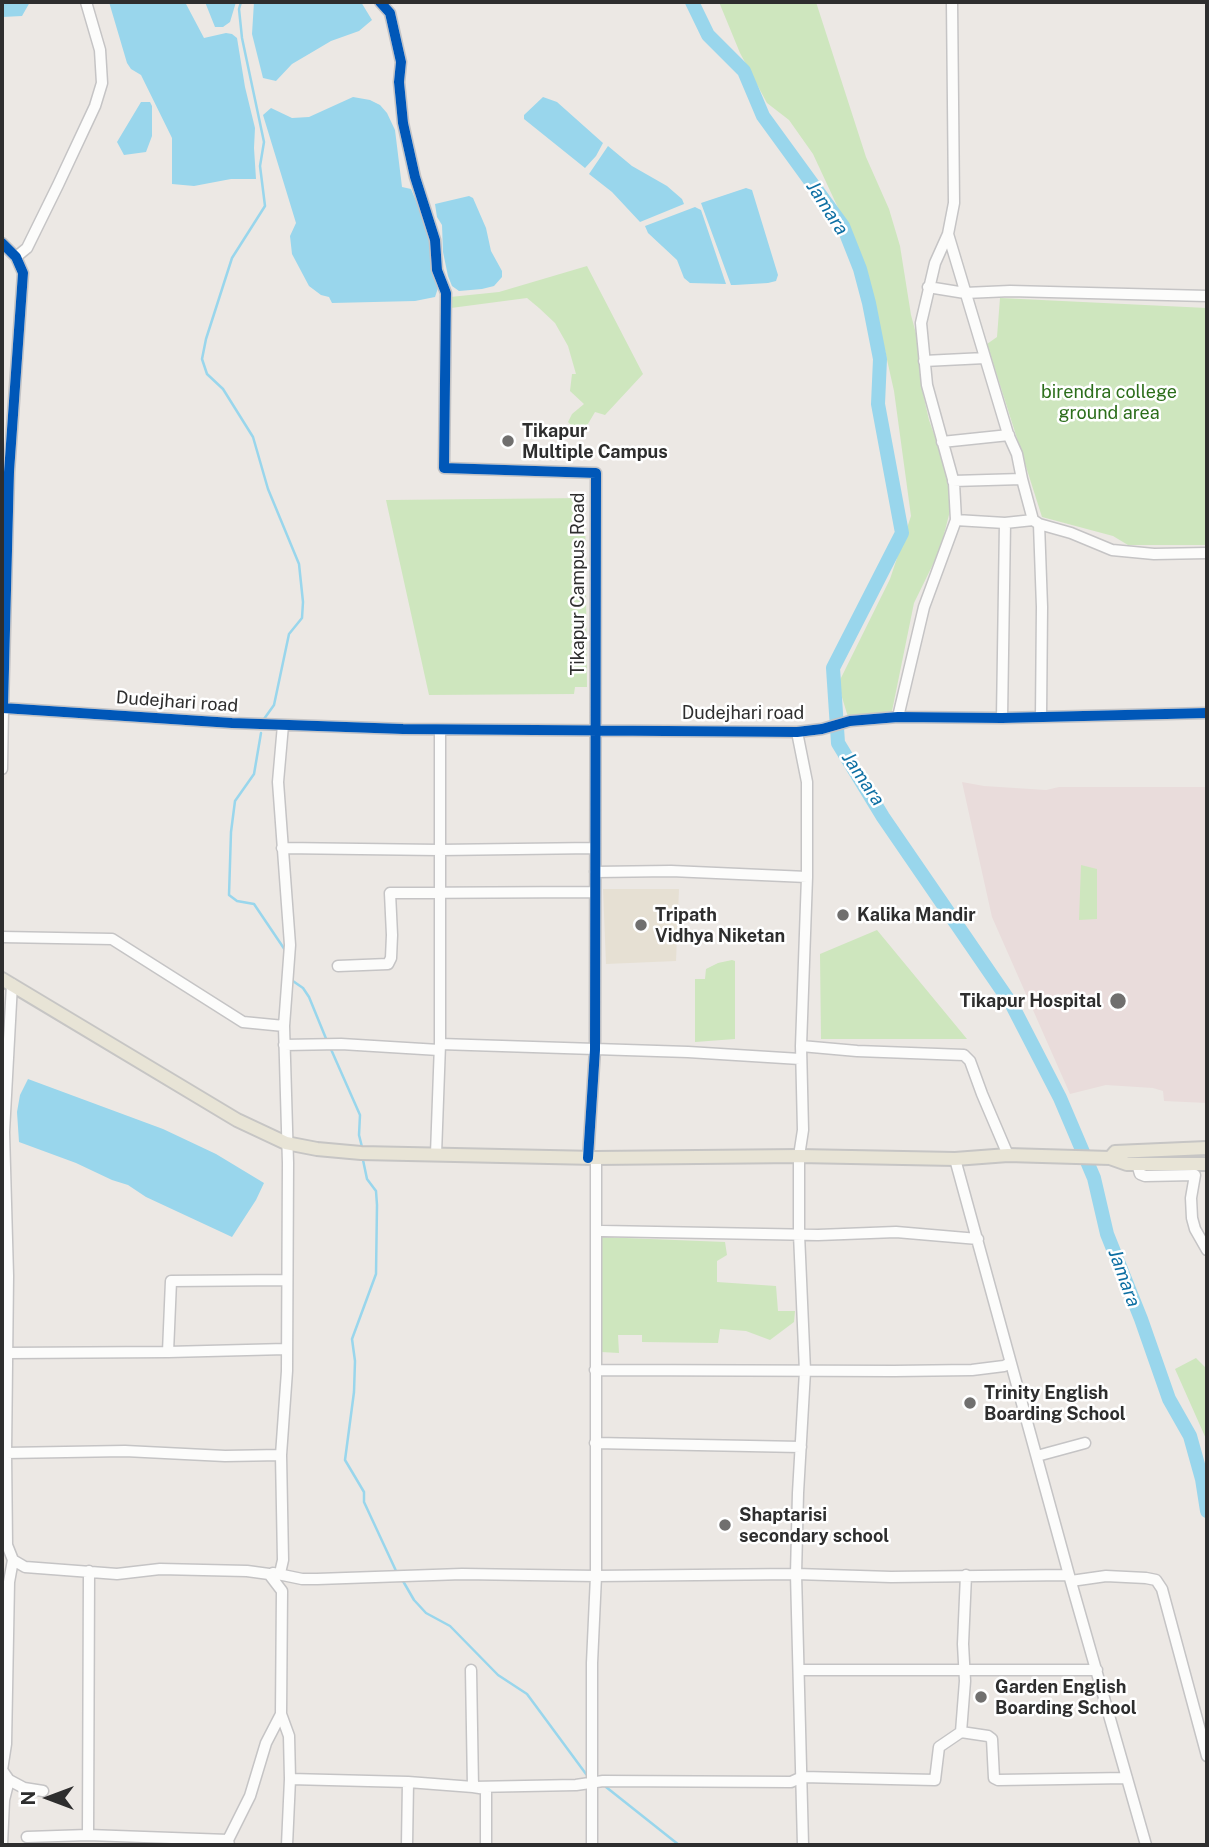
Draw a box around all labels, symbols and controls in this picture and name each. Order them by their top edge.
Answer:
water label: Jamara [801,177,853,239]
park label: birendra college ground area [1041,381,1177,424]
place label: Tikapur Multiple Campus [522,420,668,462]
marker: Tikapur Multiple Campus [500,433,516,449]
street label: Tikapur Campus Road [567,493,589,675]
street label: Dudejhari road [115,687,239,717]
street label: Dudejhari road [682,702,804,724]
water label: Jamara [837,748,889,810]
place label: Tripath Vidhya Niketan [655,904,785,946]
place label: Kalika Mandir [857,904,976,926]
marker: Kalika Mandir [835,907,851,923]
marker: Tripath Vidhya Niketan [633,917,649,933]
place label: Tikapur Hospital [960,990,1102,1012]
marker: Tikapur Hospital [1108,991,1128,1011]
water label: Jamara [1103,1246,1145,1310]
place label: Trinity English Boarding School [984,1382,1126,1424]
marker: Trinity English Boarding School [962,1395,978,1411]
place label: Shaptarisi secondary school [739,1504,889,1546]
marker: Shaptarisi secondary school [717,1517,733,1533]
place label: Garden English Boarding School [995,1676,1137,1718]
marker: Garden English Boarding School [973,1689,989,1705]
north arrow [14,1763,84,1833]
text: N [17,1791,39,1805]

